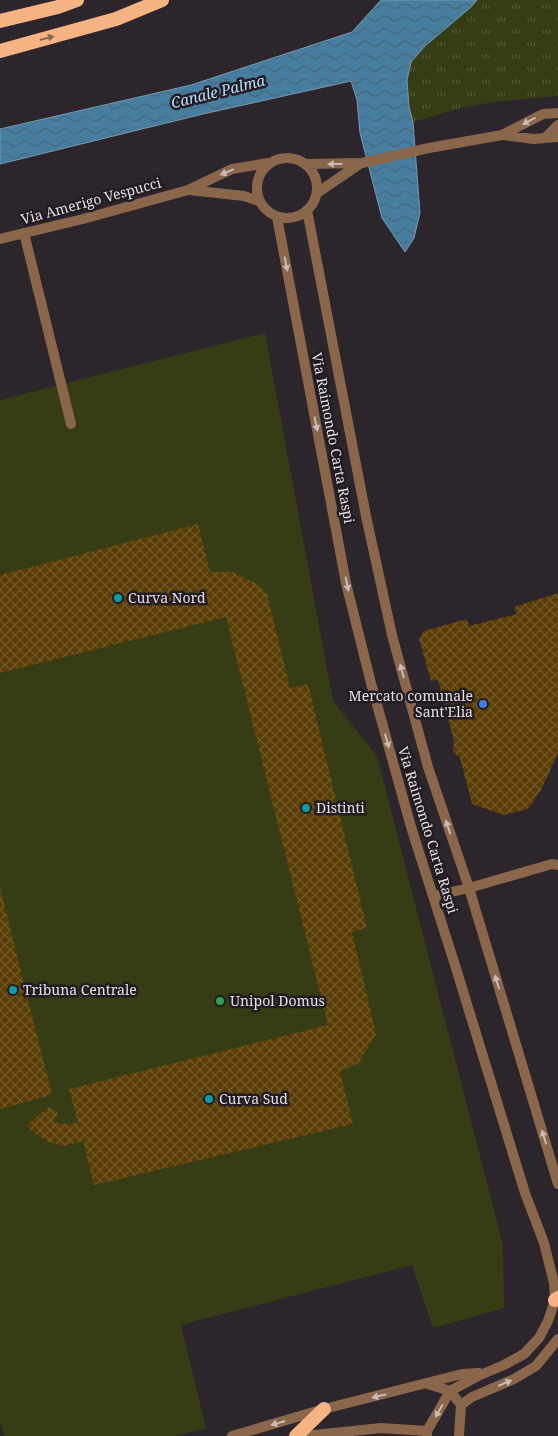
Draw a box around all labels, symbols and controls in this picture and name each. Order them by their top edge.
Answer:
one-way arrow [40,34,55,42]
water label: Canale Palma [169,70,267,112]
one-way arrow [522,117,536,125]
one-way arrow [326,160,342,168]
one-way arrow [220,168,234,176]
street label: Via Amerigo Vespucci [19,173,164,228]
one-way arrow [282,257,290,272]
street label: Via Raimondo Carta Raspi [308,351,359,525]
one-way arrow [312,417,320,433]
one-way arrow [343,576,351,591]
place label: Curva Nord [128,588,206,607]
marker: Curva Nord [112,592,124,604]
one-way arrow [397,663,405,678]
place label: Mercato comunale Sant'Elia [349,686,473,721]
marker: Mercato comunale Sant'Elia [477,698,489,710]
one-way arrow [383,734,391,749]
street label: Via Raimondo Carta Raspi [394,744,463,916]
place label: Distinti [316,798,365,817]
marker: Distinti [300,802,312,814]
one-way arrow [444,819,451,834]
one-way arrow [492,974,500,989]
place label: Tribuna Centrale [23,980,137,999]
marker: Tribuna Centrale [7,984,19,996]
place label: Unipol Domus [230,991,325,1010]
marker: Unipol Domus [214,995,226,1007]
place label: Curva Sud [219,1089,288,1108]
marker: Curva Sud [203,1093,215,1105]
one-way arrow [539,1129,547,1144]
one-way arrow [498,1379,512,1387]
one-way arrow [371,1392,386,1400]
one-way arrow [434,1404,443,1417]
one-way arrow [271,1419,286,1427]

